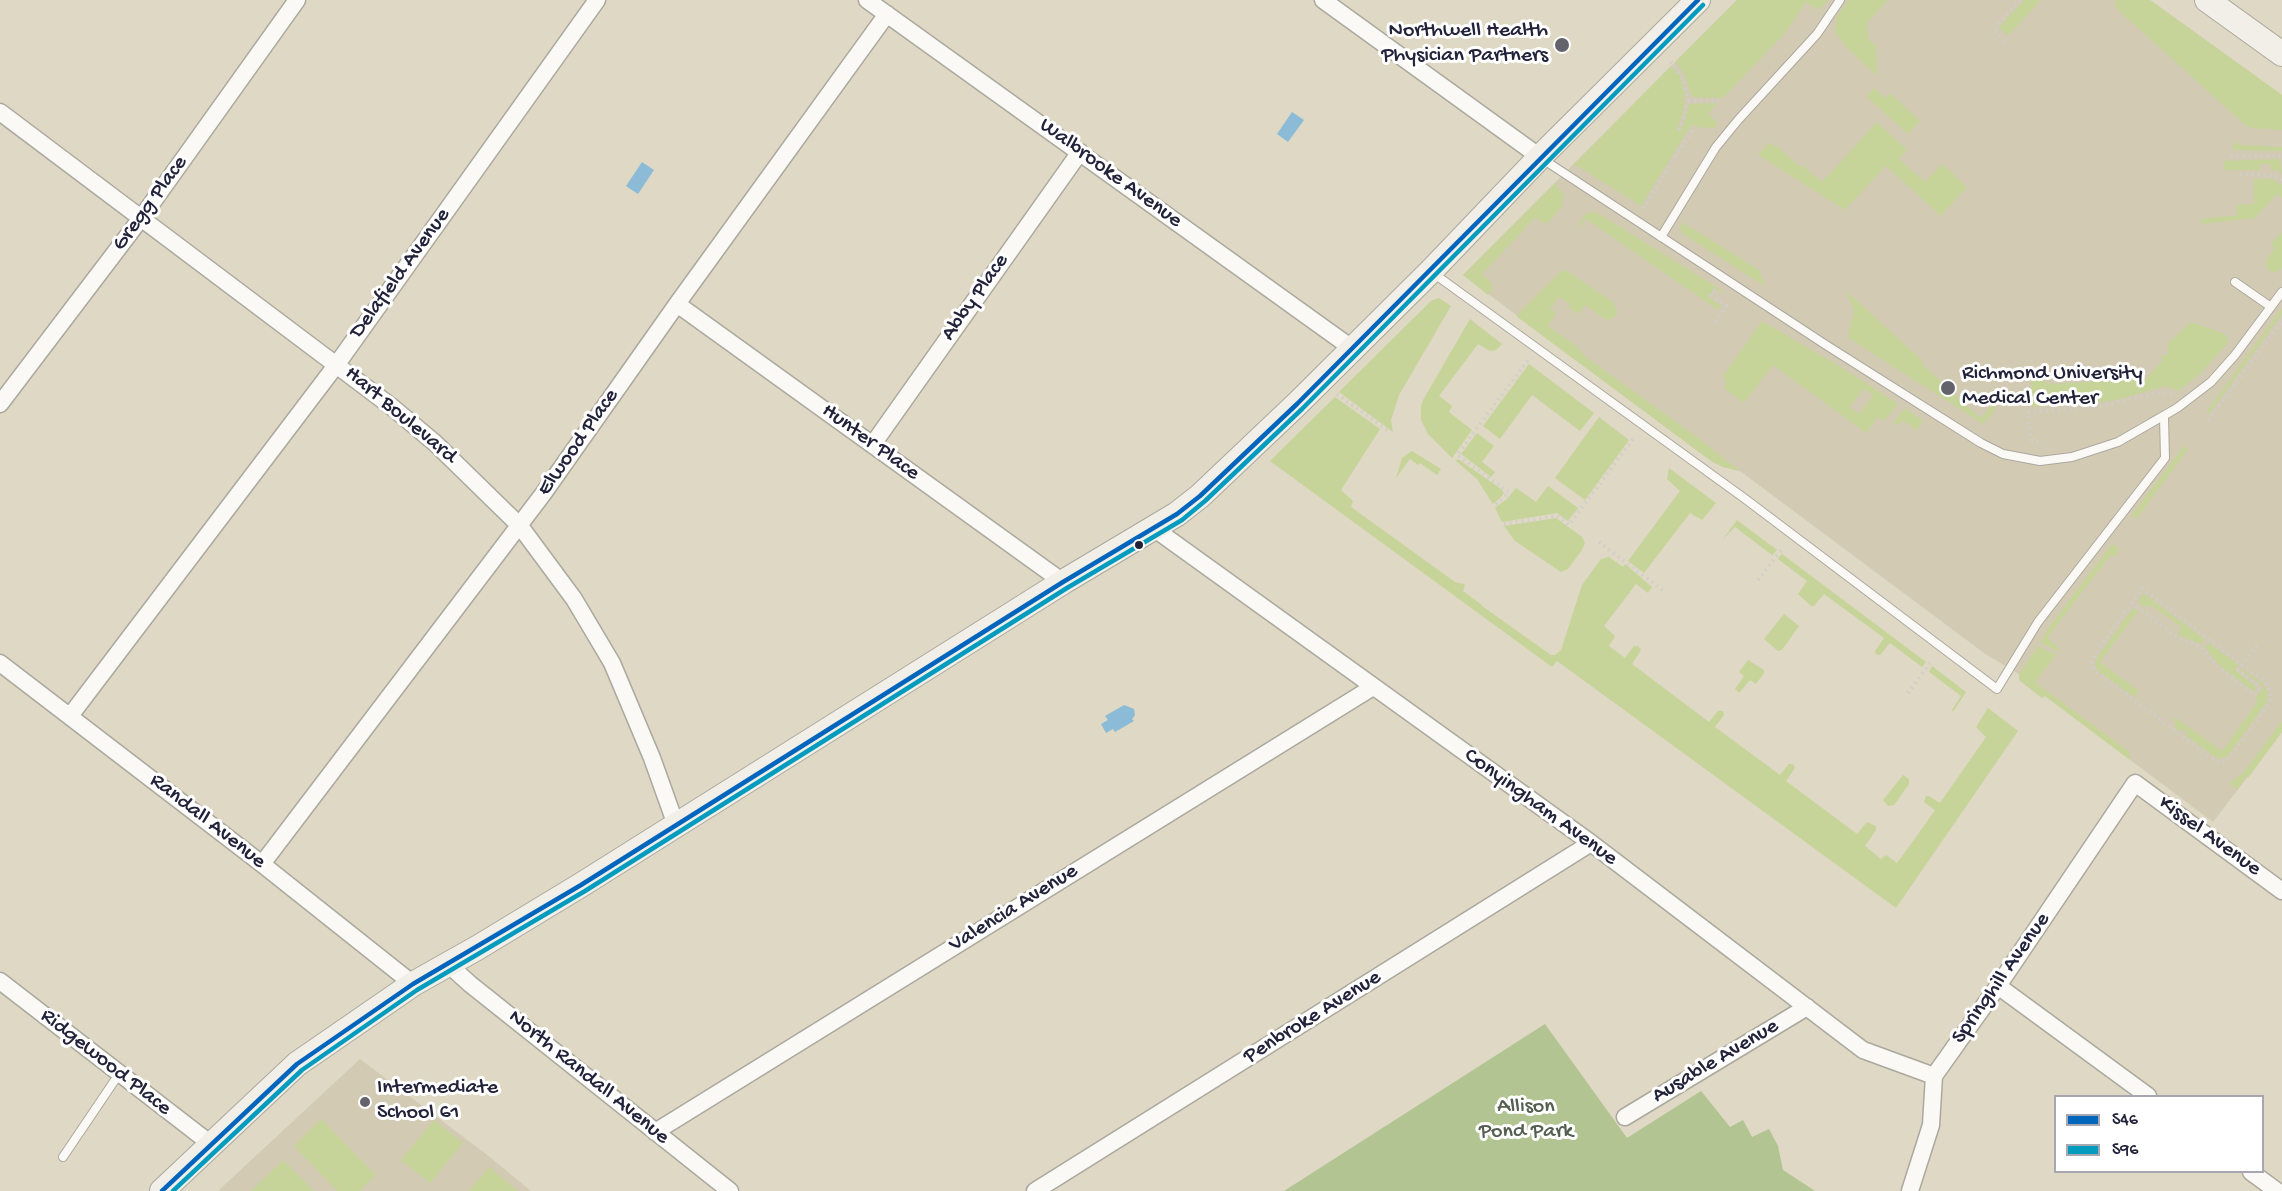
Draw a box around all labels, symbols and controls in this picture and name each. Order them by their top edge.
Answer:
place label: Northwell Health Physician Partners [1381,19,1548,70]
marker: Northwell Health Physician Partners [1553,36,1571,54]
street label: Walbrooke Avenue [1033,113,1187,235]
street label: Gregg Place [108,151,194,257]
street label: Delafield Avenue [345,204,457,344]
street label: Abby Place [936,249,1016,347]
street label: Hart Boulevard [338,361,462,471]
place label: Richmond University Medical Center [1962,362,2143,414]
marker: Richmond University Medical Center [1939,379,1957,397]
street label: Elwood Place [532,384,626,502]
street label: Hunter Place [816,399,924,487]
unlabelled marker [1133,539,1145,551]
street label: Conyingham Avenue [1458,743,1622,873]
street label: Randall Avenue [144,768,270,876]
street label: Kissel Avenue [2152,791,2266,883]
street label: Valencia Avenue [945,859,1083,959]
street label: Springhill Avenue [1947,908,2057,1050]
street label: Penbroke Avenue [1239,965,1387,1071]
street label: Ridgewood Place [34,1004,176,1122]
street label: North Randall Avenue [502,1005,674,1151]
street label: Ausable Avenue [1648,1014,1784,1110]
place label: Intermediate School 61 [377,1076,498,1128]
marker: Intermediate School 61 [358,1095,372,1109]
park label: Allison Pond Park [1479,1095,1573,1146]
legend [2054,1095,2264,1173]
text: S46 [2112,1110,2138,1131]
text: S96 [2112,1140,2139,1161]

